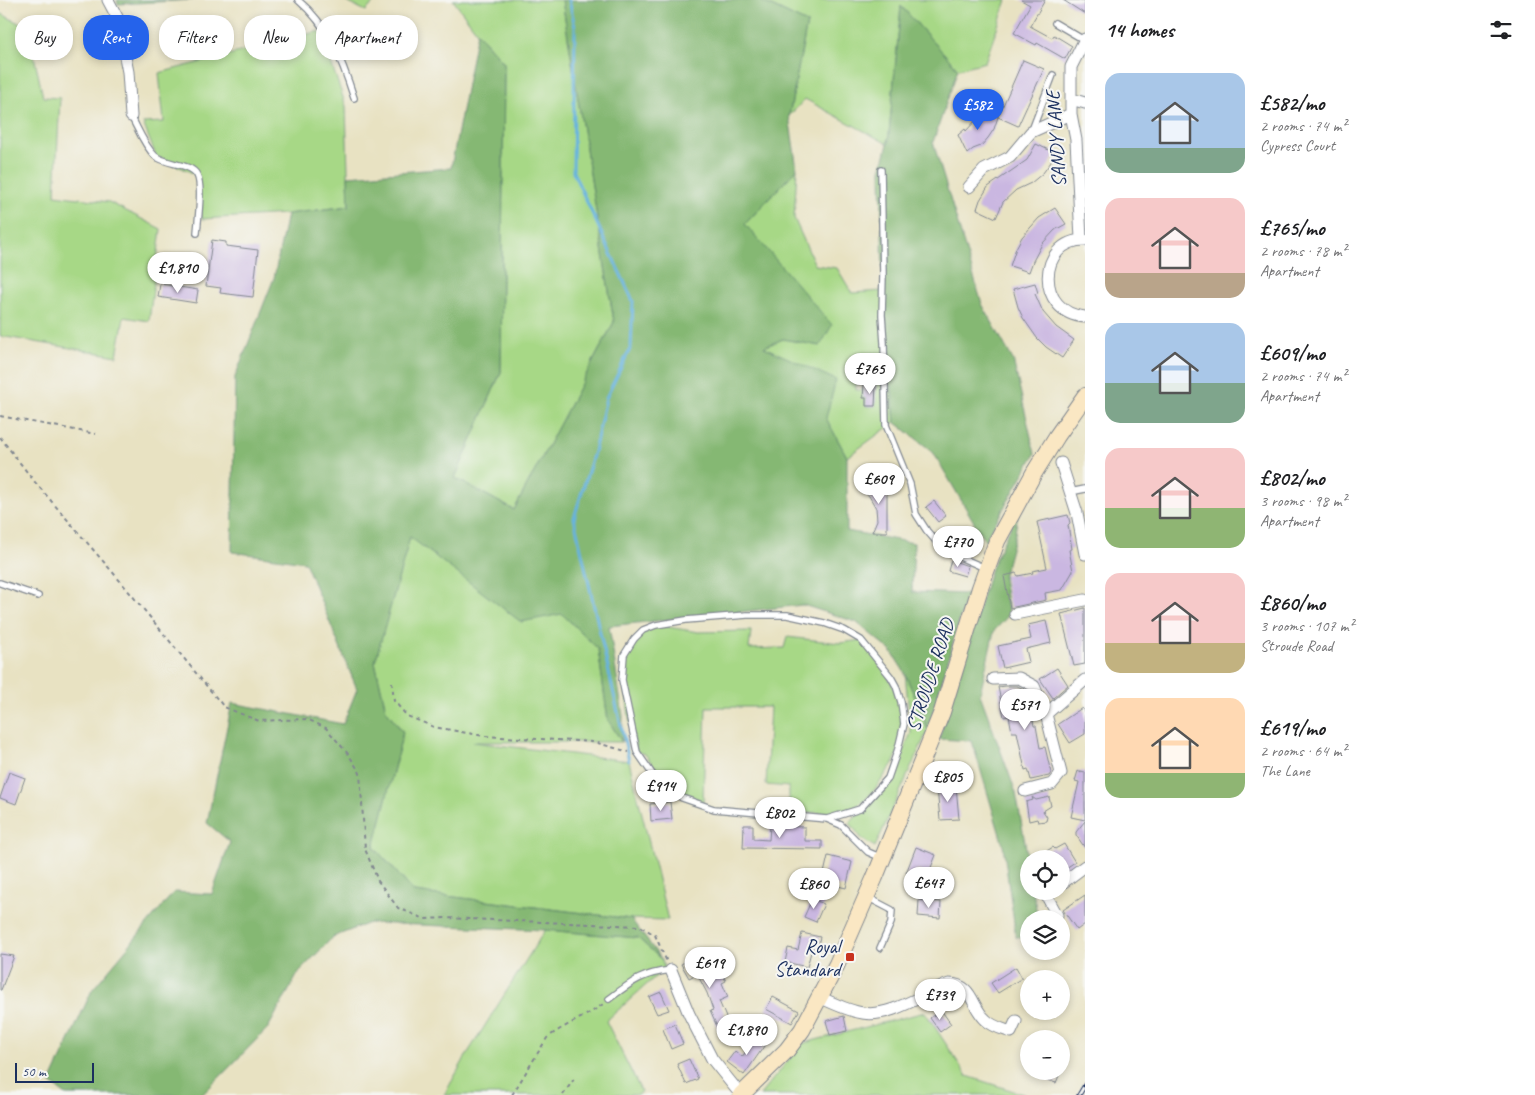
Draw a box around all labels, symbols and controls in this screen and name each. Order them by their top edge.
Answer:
chip: Buy [15,15,73,60]
chip: Rent [83,15,149,60]
chip: Filters [159,15,234,60]
chip: New [244,15,306,60]
chip: Apartment [316,15,418,60]
icon: filters [1487,16,1515,44]
text: 14 homes [1105,17,1174,43]
street label: SANDY LANE [1040,87,1072,188]
pin: £582 [948,88,1008,131]
text: £582/mo [1260,90,1324,116]
icon: home [1145,93,1205,153]
text: £582 [964,95,992,115]
text: 2 rooms · 74 m² [1260,116,1346,136]
text: Cypress Court [1260,136,1335,156]
text: £765/mo [1260,215,1325,241]
icon: home [1145,218,1205,278]
text: 2 rooms · 78 m² [1260,241,1346,261]
pin: £1,810 [137,252,219,294]
text: £1,810 [158,258,198,278]
text: Apartment [1260,261,1319,281]
text: £609/mo [1260,340,1325,366]
icon: home [1145,343,1205,403]
pin: £765 [840,352,900,395]
text: £765 [856,359,884,379]
text: 2 rooms · 74 m² [1260,366,1346,386]
text: Apartment [1260,386,1319,406]
pin: £609 [849,462,909,505]
text: £802/mo [1260,465,1325,491]
icon: home [1145,468,1205,528]
text: £609 [865,469,893,489]
text: 3 rooms · 98 m² [1260,491,1346,511]
text: Apartment [1260,511,1319,531]
pin: £770 [928,526,988,568]
text: £770 [944,532,972,552]
text: £860/mo [1260,590,1325,616]
icon: home [1145,593,1205,653]
street label: STROUDE ROAD [900,613,961,734]
text: 3 rooms · 107 m² [1260,616,1354,636]
text: Stroude Road [1260,636,1333,656]
pin: £571 [995,688,1055,731]
text: £571 [1011,695,1039,715]
text: £619/mo [1260,715,1325,741]
icon: home [1145,718,1205,778]
text: 2 rooms · 64 m² [1260,741,1346,761]
pin: £805 [918,760,978,803]
text: The Lane [1260,761,1310,781]
text: £805 [934,767,962,787]
pin: £914 [631,770,691,812]
text: £914 [647,776,675,796]
pin: £802 [750,796,810,839]
text: £802 [766,803,794,823]
map controls [1020,850,1070,1080]
button: locate [1020,850,1070,900]
pin: £647 [899,866,959,909]
pin: £860 [784,868,844,910]
text: £647 [914,873,944,893]
text: £860 [799,874,829,894]
button: layers [1020,910,1070,960]
place label: Royal Standard [775,934,844,982]
pin: £619 [680,946,740,989]
marker: Royal Standard [844,951,856,963]
text: £619 [696,953,724,973]
button: + [1020,970,1070,1020]
pin: £739 [910,978,970,1021]
text: £739 [926,985,954,1005]
pin: £1,890 [706,1014,788,1056]
text: £1,890 [728,1020,766,1040]
button: − [1020,1030,1070,1080]
scale bar [15,1060,94,1083]
text: 50 m [22,1063,46,1080]

